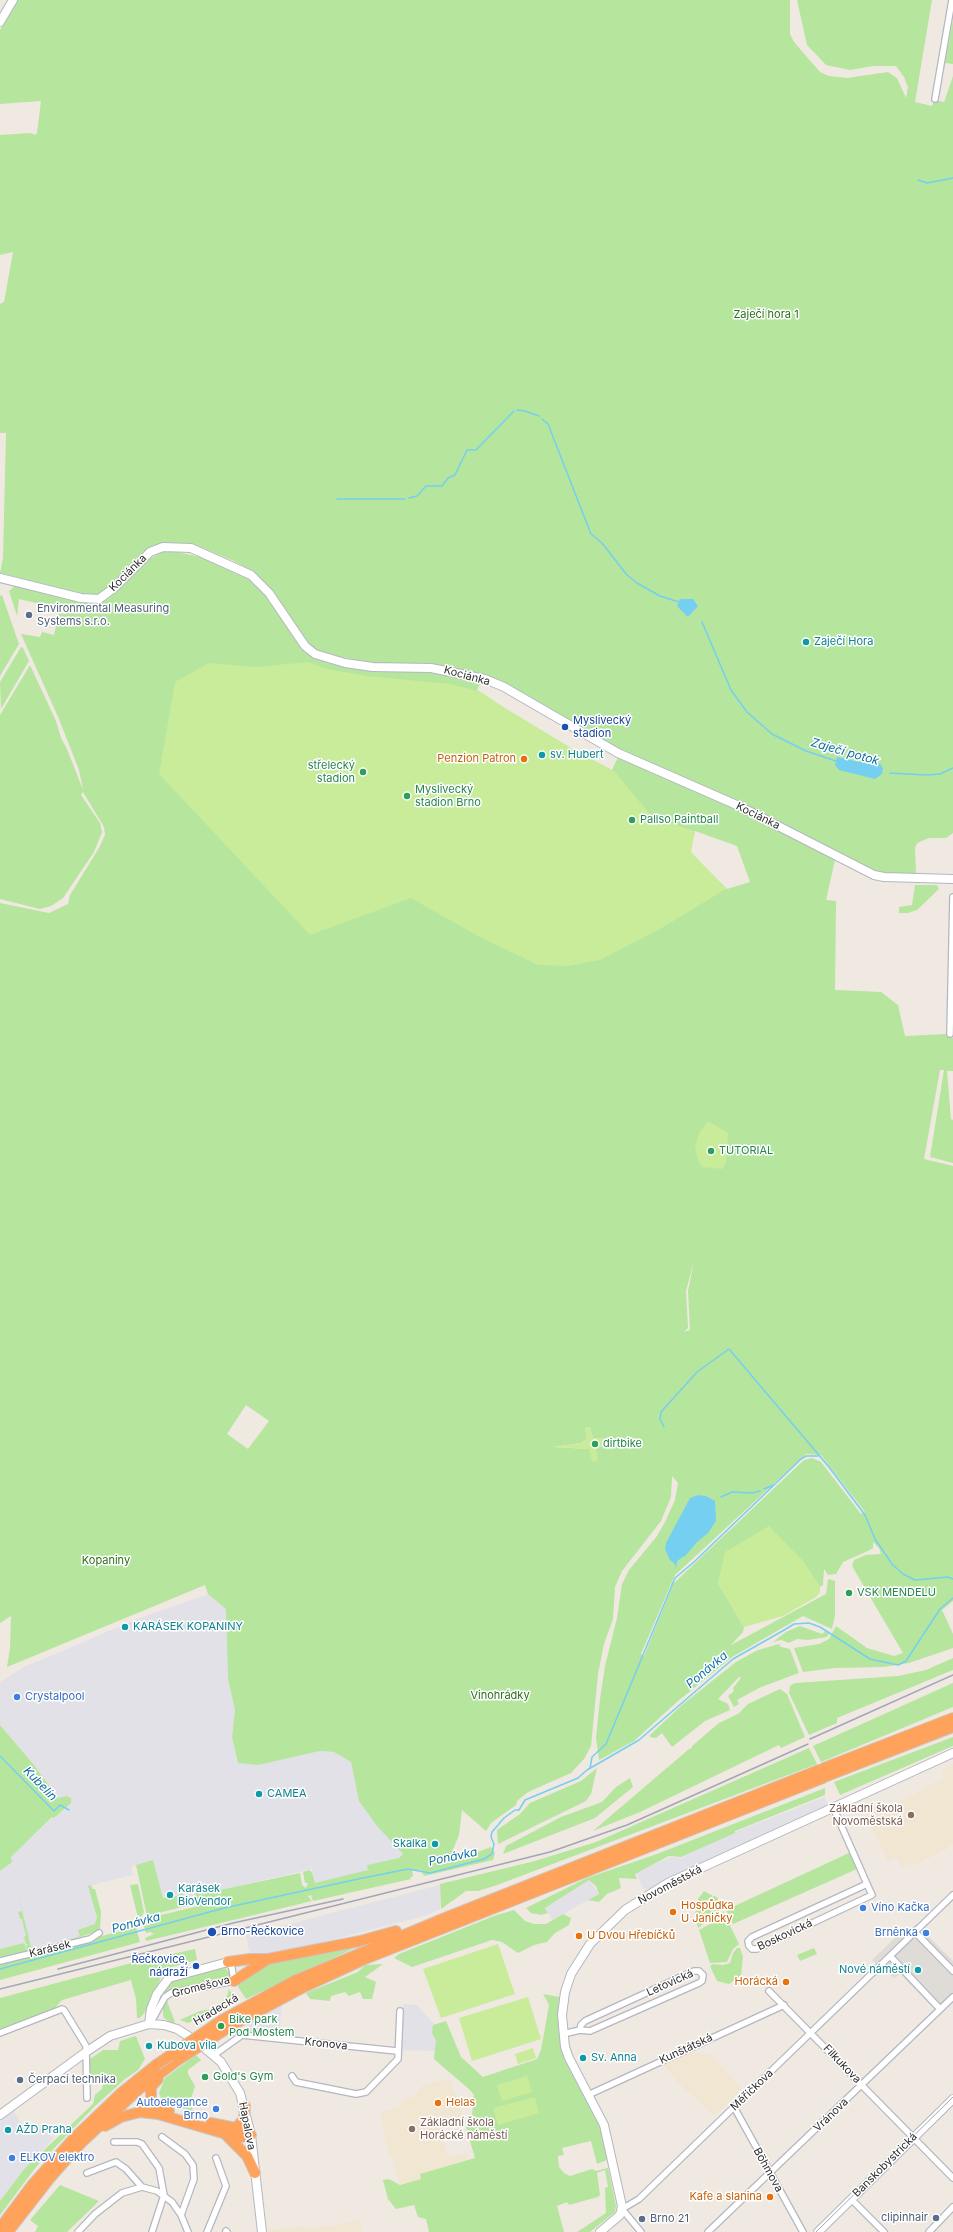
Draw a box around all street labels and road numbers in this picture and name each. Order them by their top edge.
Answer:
street label: Kociánka [107,552,149,594]
street label: Kociánka [442,663,492,689]
street label: Kociánka [734,800,782,832]
street label: Novoměstská [636,1863,704,1907]
street label: Boskovická [755,1917,815,1953]
street label: Karásek [28,1937,72,1961]
street label: Letovická [645,1967,695,1999]
street label: Gromešova [171,1973,231,2001]
street label: Hradecká [191,1991,241,2029]
street label: Kunštátská [657,2031,715,2067]
street label: Kronova [304,2035,348,2053]
street label: Filkukova [820,2042,864,2086]
street label: Měřičkova [728,2066,776,2114]
street label: Vránova [811,2095,851,2135]
street label: Hapalova [236,2101,258,2151]
street label: Banskobystrická [850,2130,920,2200]
street label: Böhmova [750,2146,786,2194]

